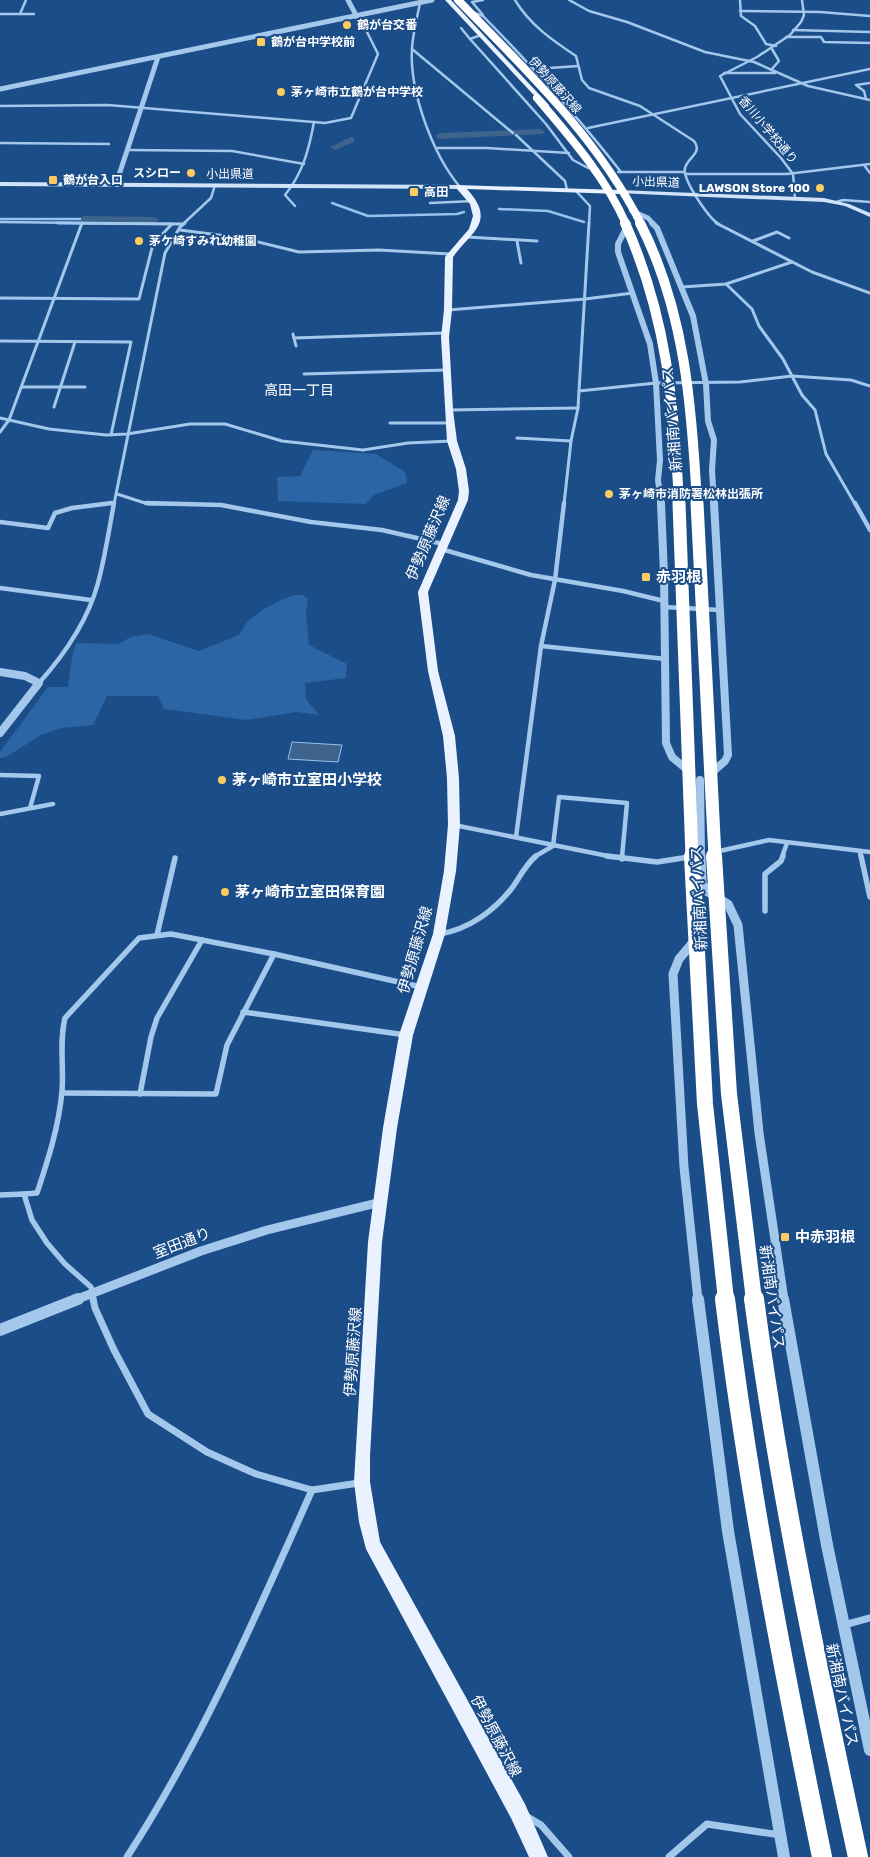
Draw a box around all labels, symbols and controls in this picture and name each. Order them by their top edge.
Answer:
place label: 鶴が台交番 [357,18,418,32]
marker: 鶴が台交番 [341,19,353,31]
place label: 鶴が台中学校前 [271,35,355,49]
marker: 鶴が台中学校前 [255,36,267,48]
street label: 伊勢原藤沢線 [526,54,584,116]
place label: 茅ヶ崎市立鶴が台中学校 [291,85,423,99]
marker: 茅ヶ崎市立鶴が台中学校 [275,86,287,98]
street label: 香川小学校通り [736,93,800,167]
place label: スシロー [133,166,181,180]
marker: スシロー [185,167,197,179]
street label: 小出県道 [206,167,254,181]
place label: 鶴が台入口 [63,173,123,187]
marker: 鶴が台入口 [47,174,59,186]
street label: 小出県道 [632,174,680,190]
place label: LAWSON Store 100 [699,181,810,195]
marker: LAWSON Store 100 [814,182,826,194]
place label: 高田 [424,185,448,199]
marker: 高田 [408,186,420,198]
place label: 茅ケ崎すみれ幼稚園 [149,234,257,248]
marker: 茅ケ崎すみれ幼稚園 [133,235,145,247]
street label: 新湘南バイパス [658,366,686,472]
district label: 高田一丁目 [264,382,334,399]
place label: 茅ヶ崎市消防署松林出張所 [619,487,763,501]
marker: 茅ヶ崎市消防署松林出張所 [603,488,615,500]
street label: 伊勢原藤沢線 [402,493,454,583]
place label: 赤羽根 [656,568,701,586]
marker: 赤羽根 [640,571,652,583]
place label: 茅ヶ崎市立室田小学校 [232,771,382,789]
marker: 茅ヶ崎市立室田小学校 [216,774,228,786]
street label: 新湘南バイパス [687,845,711,951]
place label: 茅ヶ崎市立室田保育園 [235,883,385,901]
marker: 茅ヶ崎市立室田保育園 [219,886,231,898]
street label: 伊勢原藤沢線 [394,904,436,996]
street label: 室田通り [151,1224,213,1262]
place label: 中赤羽根 [795,1228,855,1246]
marker: 中赤羽根 [779,1231,791,1243]
street label: 新湘南バイパス [756,1244,788,1350]
street label: 伊勢原藤沢線 [341,1306,365,1398]
street label: 新湘南バイパス [822,1642,862,1748]
street label: 伊勢原藤沢線 [467,1692,525,1780]

